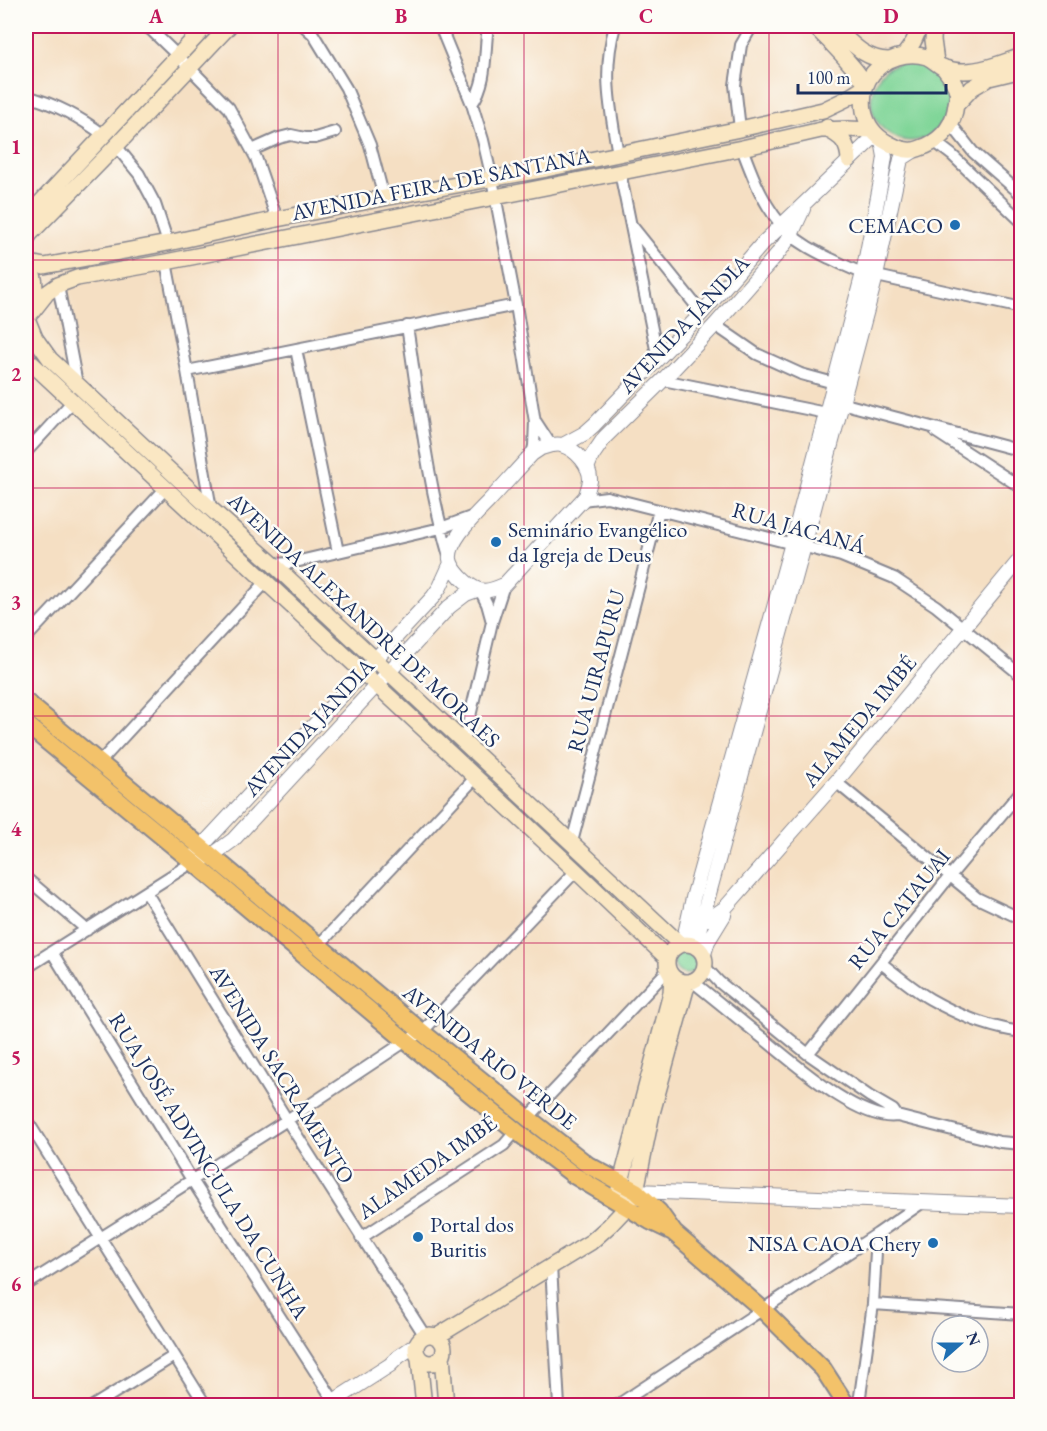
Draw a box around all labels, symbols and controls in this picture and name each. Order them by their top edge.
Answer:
text: A [148,3,164,29]
text: B [395,3,407,29]
text: C [639,3,653,29]
text: D [883,3,899,29]
scale bar [798,57,946,95]
text: 100 m [807,66,851,89]
text: 1 [11,134,21,160]
street label: AVENIDA FEIRA DE SANTANA [288,141,594,227]
place label: CEMACO [848,211,943,240]
marker: CEMACO [948,218,962,232]
street label: AVENIDA JANDIA [612,248,756,400]
text: 2 [11,361,22,387]
street label: AVENIDA ALEXANDRE DE MORAES [221,485,506,754]
street label: RUA JACANÁ [729,495,870,561]
place label: Seminário Evangélico da Igreja de Deus [508,515,688,569]
marker: Seminário Evangélico da Igreja de Deus [489,535,503,549]
street label: RUA UIRAPURU [560,586,632,756]
text: 3 [11,589,21,615]
street label: ALAMEDA IMBÉ [795,649,923,794]
street label: AVENIDA JANDIA [237,651,381,803]
text: 4 [11,816,22,842]
street label: RUA CATAUAI [841,842,957,975]
street label: AVENIDA SACRAMENTO [202,958,361,1189]
street label: AVENIDA RIO VERDE [396,977,583,1136]
street label: RUA JOSÉ ADVINCULA DA CUNHA [102,1007,316,1325]
text: 5 [11,1044,21,1070]
street label: ALAMEDA IMBÉ [351,1108,502,1226]
place label: Portal dos Buritis [430,1210,514,1264]
place label: NISA CAOA Chery [748,1229,921,1258]
marker: Portal dos Buritis [411,1230,425,1244]
marker: NISA CAOA Chery [926,1236,940,1250]
text: 6 [11,1271,22,1297]
north arrow [930,1314,990,1374]
text: N [961,1329,986,1349]

